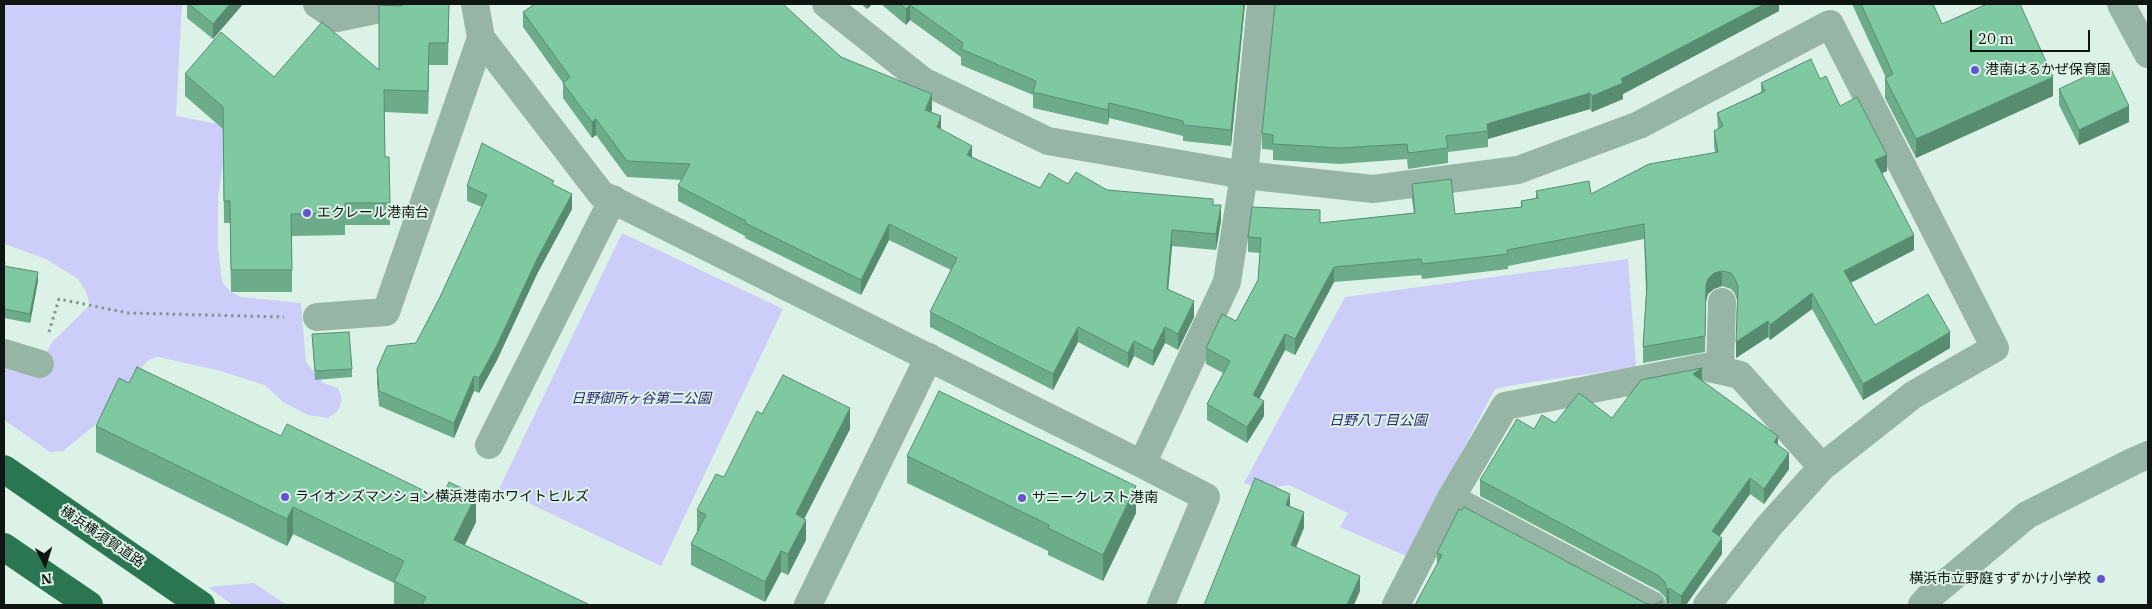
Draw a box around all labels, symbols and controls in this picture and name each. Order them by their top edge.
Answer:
scale bar [1972,20,2092,52]
text: 20 m [1978,29,2014,48]
place label: 港南はるかぜ保育園 [1985,62,2111,78]
marker: 港南はるかぜ保育園 [1969,64,1981,76]
place label: エクレール港南台 [317,205,429,221]
marker: エクレール港南台 [301,207,313,219]
park label: 日野御所ヶ谷第二公園 [571,391,711,407]
park label: 日野八丁目公園 [1329,413,1427,429]
place label: ライオンズマンション横浜港南ホワイトヒルズ [295,489,589,505]
place label: サニークレスト港南 [1032,490,1158,506]
marker: ライオンズマンション横浜港南ホワイトヒルズ [279,491,291,503]
marker: サニークレスト港南 [1016,492,1028,504]
street label: 横浜横須賀道路 [57,503,147,571]
north arrow [20,539,70,589]
text: N [40,569,53,588]
place label: 横浜市立野庭すずかけ小学校 [1909,571,2091,587]
marker: 横浜市立野庭すずかけ小学校 [2095,573,2107,585]

